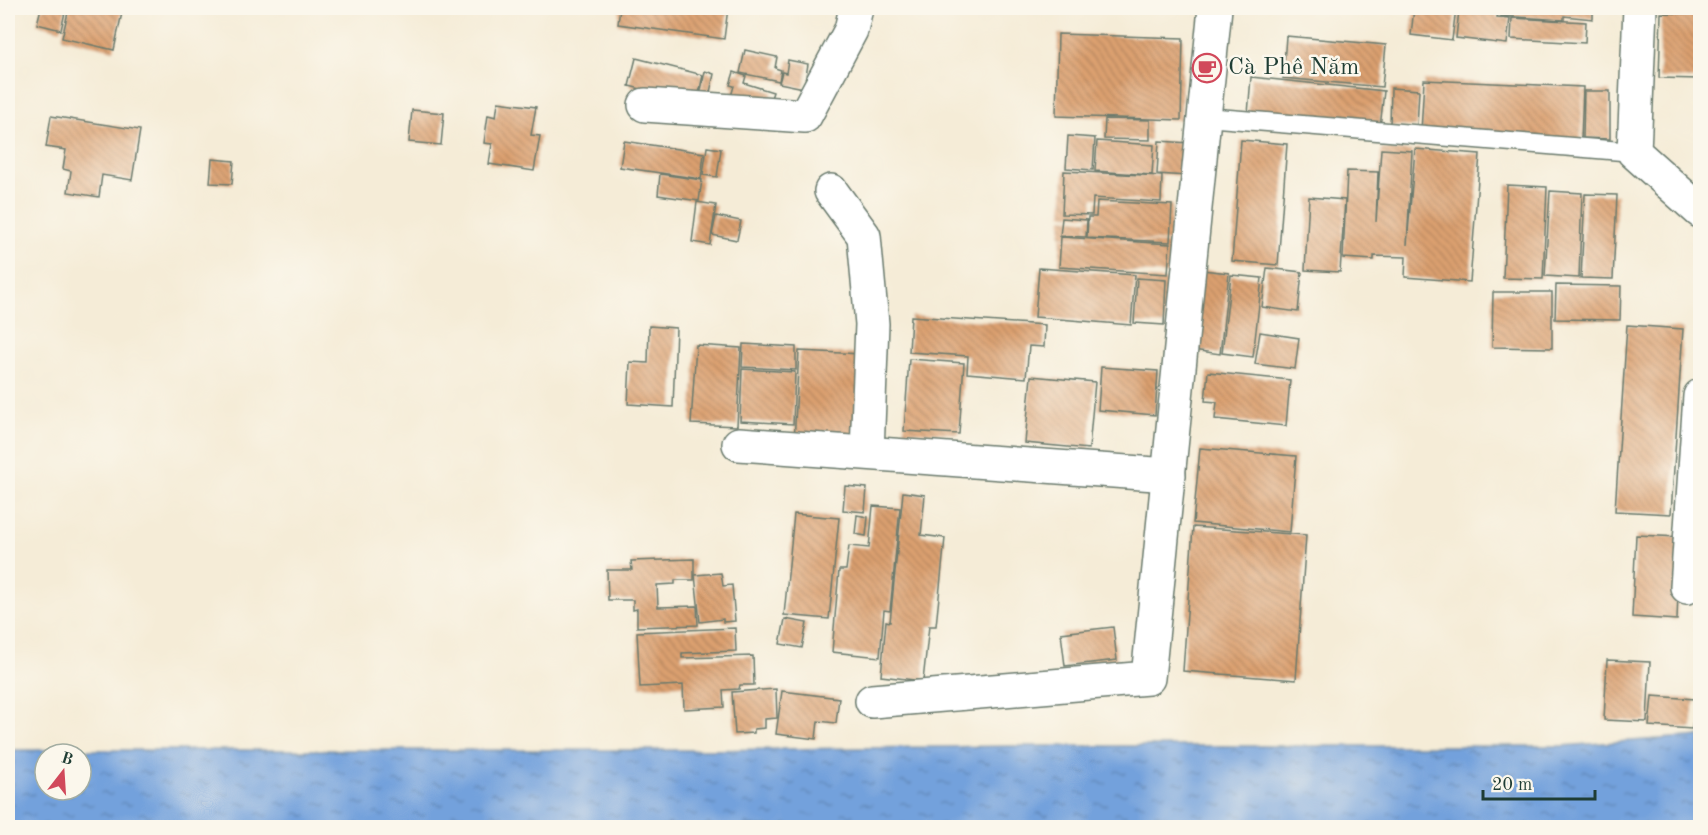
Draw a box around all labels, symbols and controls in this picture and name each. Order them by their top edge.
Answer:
cafe icon: Cà Phê Năm [1191,52,1223,84]
place label: Cà Phê Năm [1228,56,1359,80]
north arrow [33,742,93,802]
text: B [59,750,75,769]
scale bar [1483,763,1596,801]
text: 20 m [1492,776,1532,794]

